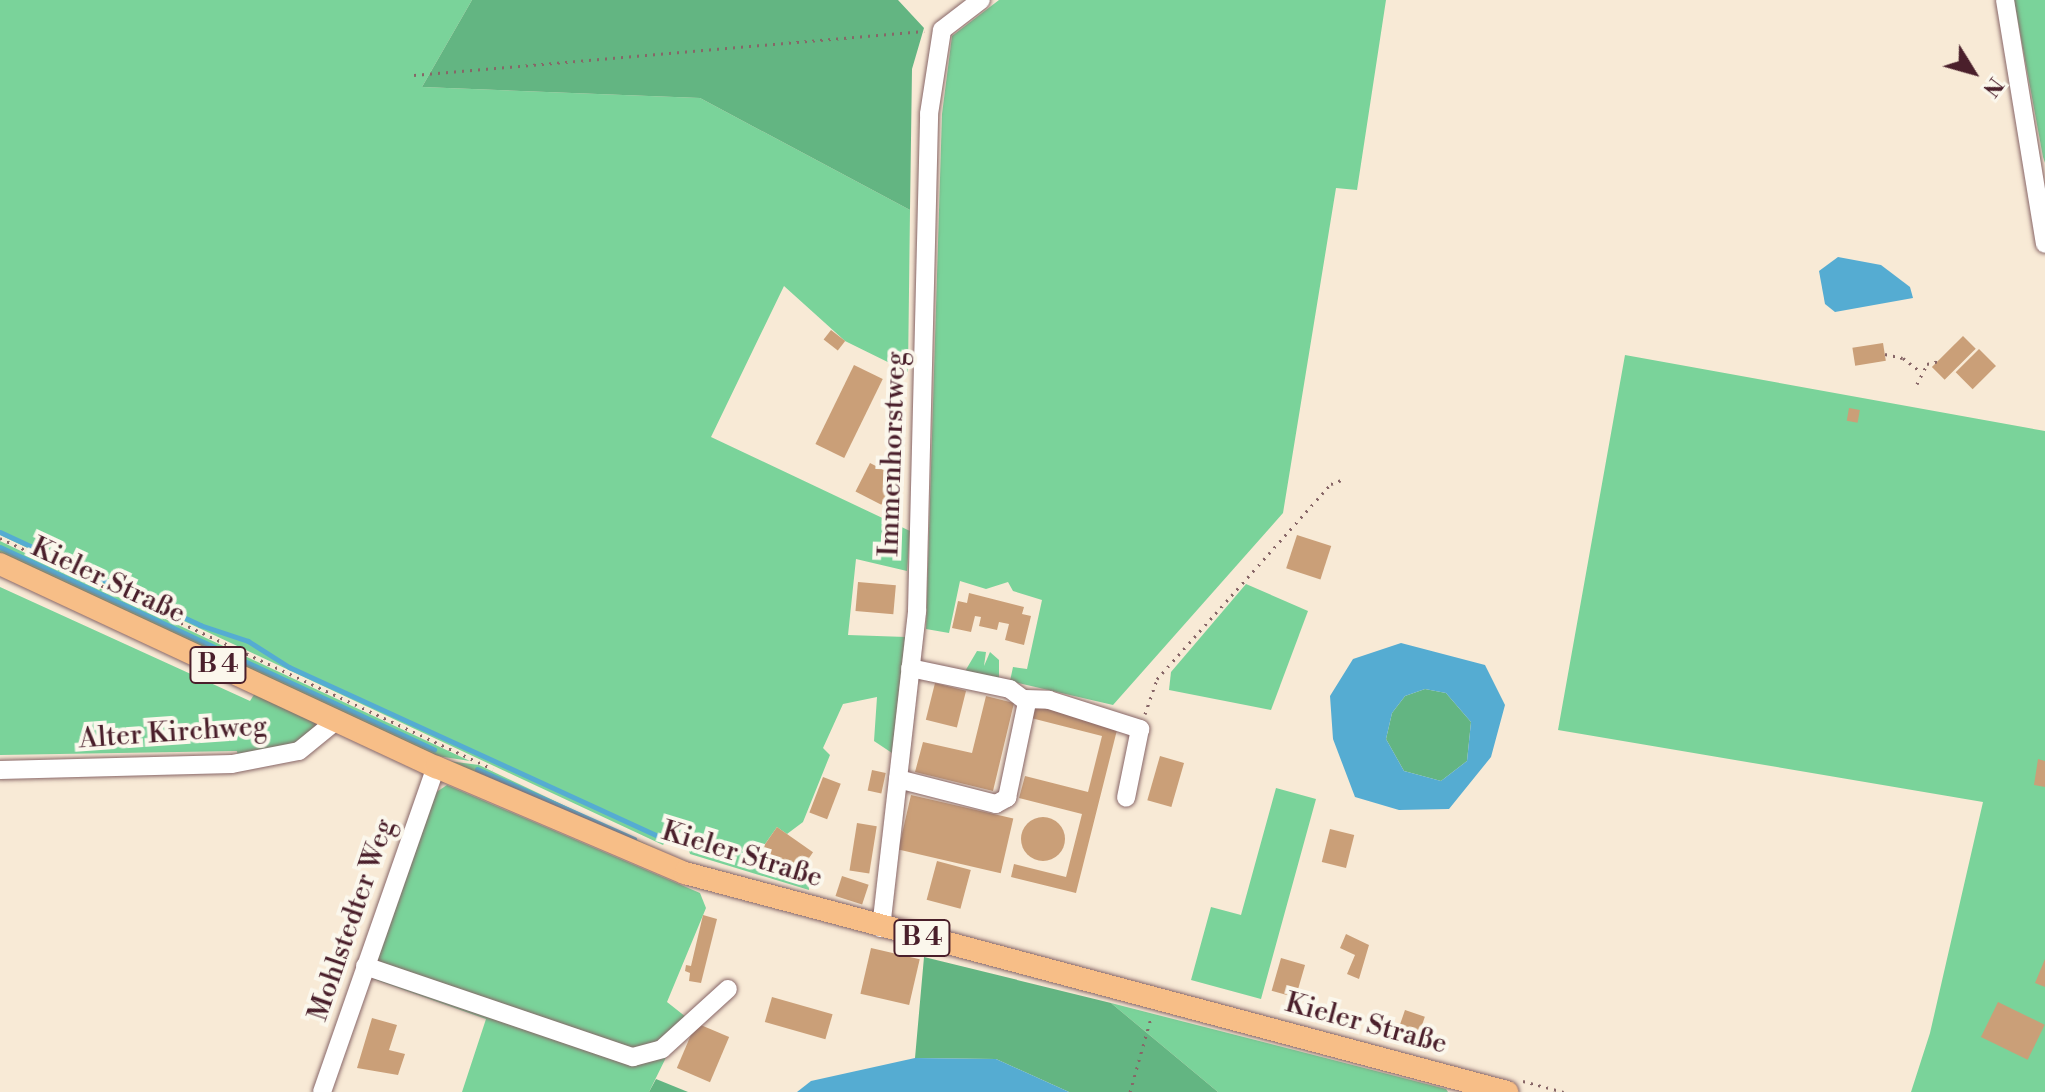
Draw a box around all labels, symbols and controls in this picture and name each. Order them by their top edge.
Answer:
north arrow [1933,32,2013,112]
text: N [1977,72,2009,102]
street label: Immenhorstweg [873,351,913,557]
street label: Kieler Straße [26,531,190,631]
road number: B 4 [188,643,248,687]
street label: Alter Kirchweg [78,710,268,756]
street label: Mohlstedter Weg [302,814,402,1026]
street label: Kieler Straße [658,815,826,895]
road number: B 4 [892,916,952,960]
street label: Kieler Straße [1281,986,1451,1062]

